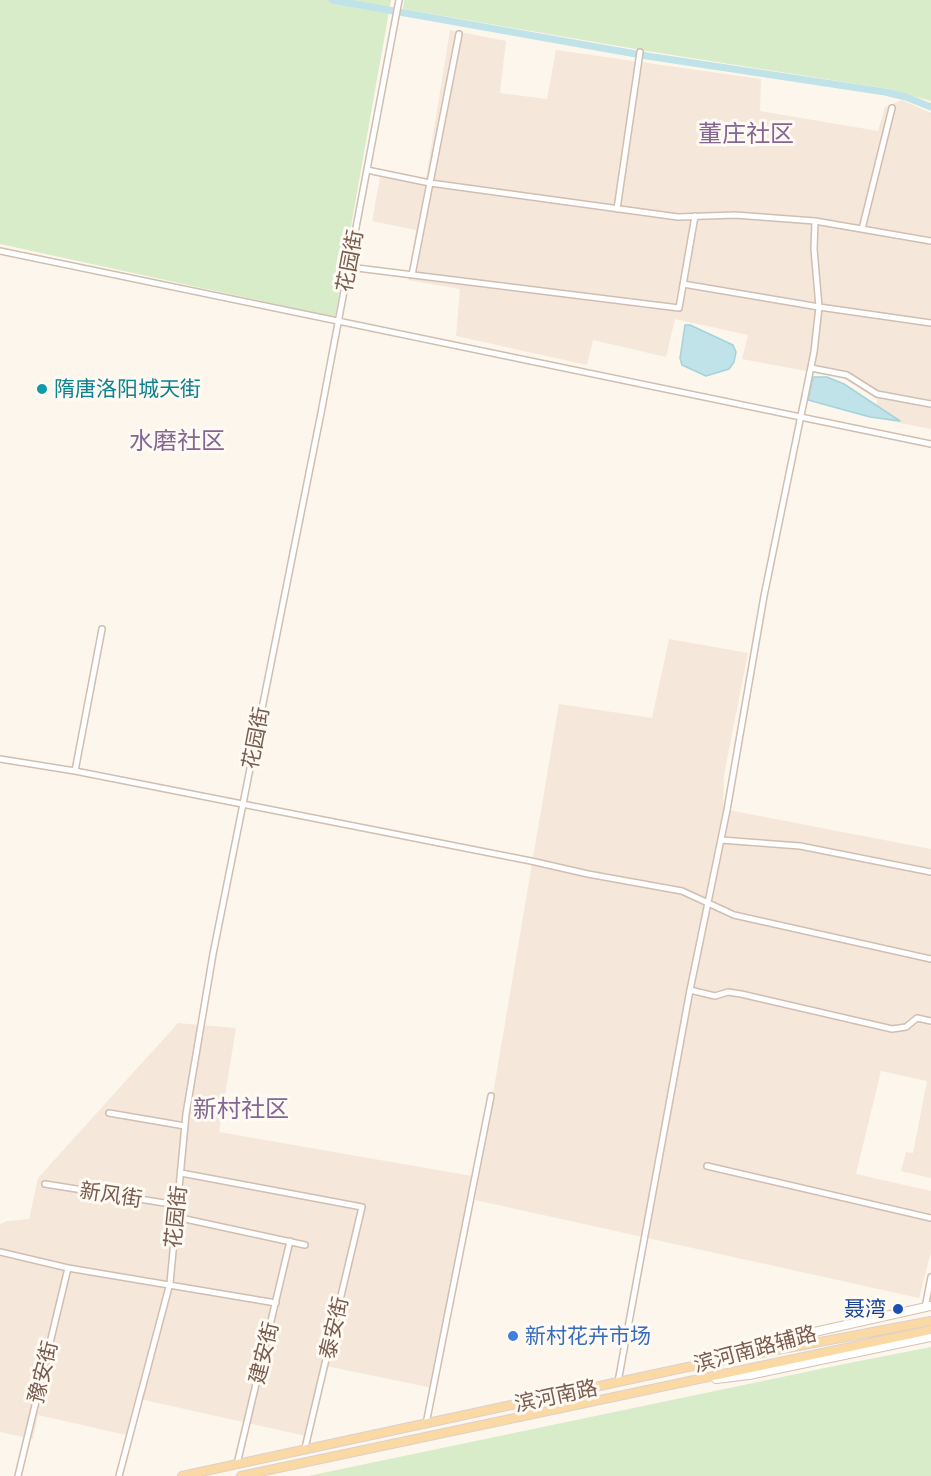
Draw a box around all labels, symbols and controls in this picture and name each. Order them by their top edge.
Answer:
district label: 董庄社区 [698,120,794,148]
street label: 花园街 [332,228,368,294]
place label: 隋唐洛阳城天街 [54,376,201,402]
marker: 隋唐洛阳城天街 [35,382,49,396]
district label: 水磨社区 [129,427,225,455]
street label: 花园街 [238,705,274,771]
district label: 新村社区 [193,1095,289,1123]
street label: 新风街 [78,1178,144,1212]
street label: 花园街 [160,1184,192,1250]
street label: 泰安街 [315,1294,353,1362]
place label: 聂湾 [844,1296,886,1322]
marker: 聂湾 [891,1302,905,1316]
street label: 建安街 [244,1319,284,1387]
street label: 滨河南路辅路 [691,1321,819,1377]
place label: 新村花卉市场 [525,1323,651,1349]
marker: 新村花卉市场 [506,1329,520,1343]
street label: 豫安街 [23,1338,63,1406]
street label: 滨河南路 [512,1375,600,1417]

